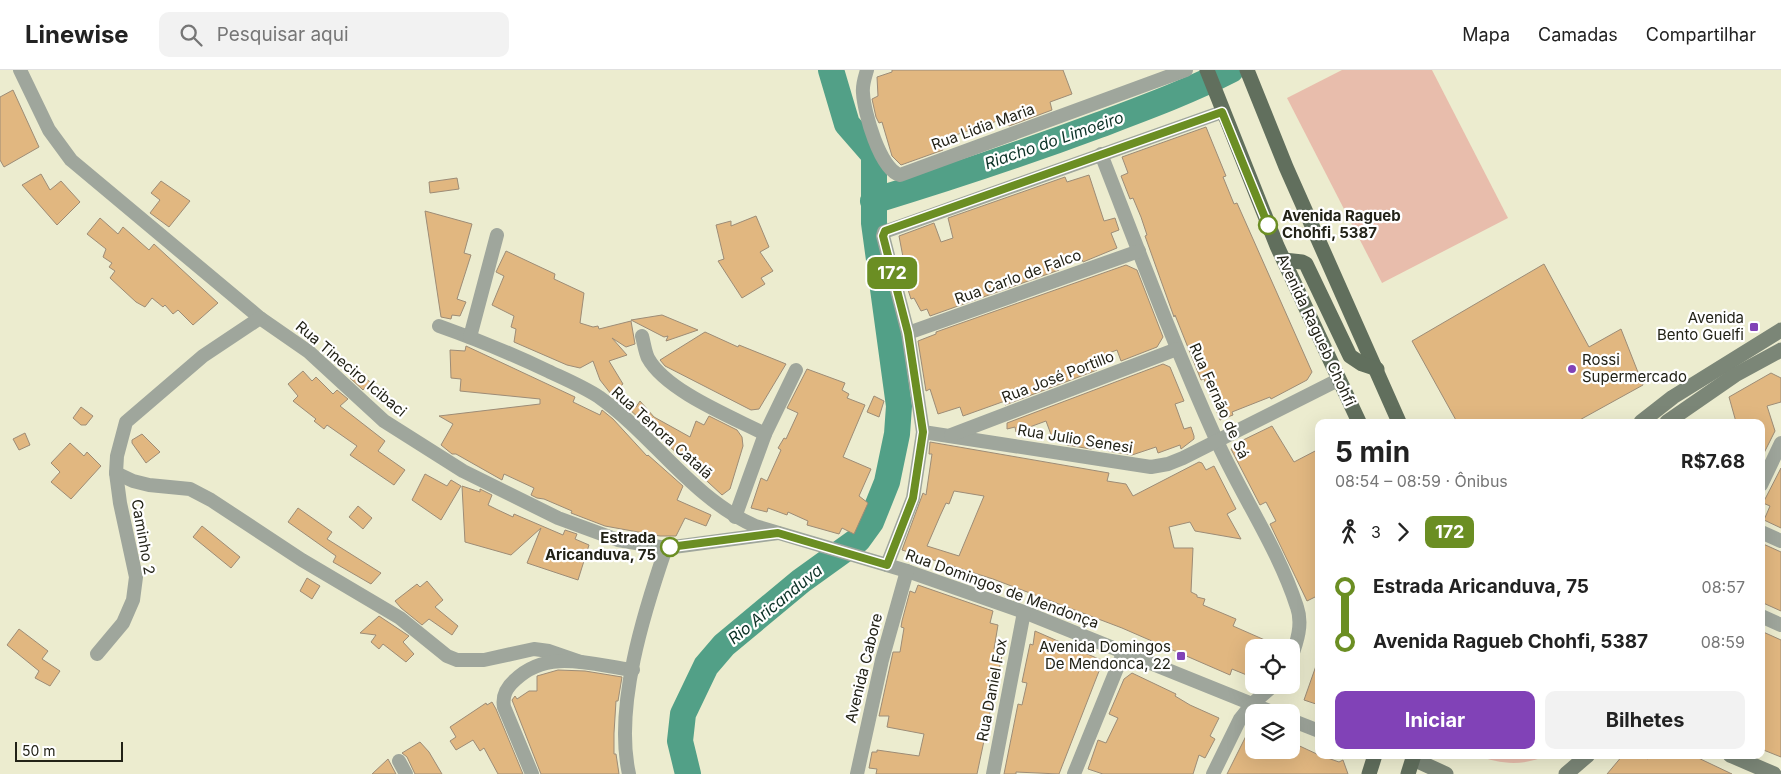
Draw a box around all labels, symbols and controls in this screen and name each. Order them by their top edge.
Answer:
search box [159,12,509,57]
text: Linewise [25,20,129,49]
icon: search [177,21,205,49]
text: Pesquisar aqui [217,23,349,46]
text: Mapa [1462,24,1510,45]
text: Camadas [1538,24,1618,45]
text: Compartilhar [1646,24,1756,45]
street label: Rua Lidia Maria [929,99,1037,154]
water label: Riacho do Limoeiro [982,107,1126,173]
place label: Avenida Ragueb Chohfi, 5387 [1282,206,1401,242]
marker: Avenida Ragueb Chohfi, 5387 [1258,215,1278,235]
street label: Rua Carlo de Falco [952,245,1084,308]
street label: Avenida Ragueb Chohfi [1273,251,1360,409]
line badge: 172 [863,257,921,289]
text: 172 [877,262,907,283]
place label: Avenida Bento Guelfi [1657,308,1744,344]
street label: Rua Tineciro Icibaci [292,317,411,421]
marker: Avenida Bento Guelfi [1748,321,1760,333]
street label: Rua Fernão de Sá [1185,340,1254,462]
street label: Rua José Portillo [999,346,1117,407]
place label: Rossi Supermercado [1582,350,1687,386]
marker: Rossi Supermercado [1566,363,1578,375]
street label: Rua Tenora Catalã [608,382,717,483]
street label: Rua Julio Senesi [1016,420,1134,457]
text: 5 min [1335,435,1410,469]
text: R$7.68 [1681,450,1745,473]
text: 08:54 – 08:59 · Ônibus [1335,471,1508,491]
street label: Caminho 2 [128,498,159,576]
icon: walk [1335,518,1363,546]
icon: forward [1389,518,1417,546]
text: 172 [1435,521,1464,542]
text: 3 [1371,522,1381,542]
place label: Estrada Aricanduva, 75 [545,528,656,564]
marker: Estrada Aricanduva, 75 [660,537,680,557]
street label: Rua Domingos de Mendonça [903,545,1101,632]
water label: Rio Aricanduva [724,560,826,648]
text: Estrada Aricanduva, 75 [1373,575,1589,598]
text: 08:57 [1702,577,1745,597]
street label: Avenida Cabore [841,611,886,725]
text: Avenida Ragueb Chohfi, 5387 [1373,630,1648,653]
text: 08:59 [1701,632,1745,652]
street label: Rua Daniel Fox [972,637,1011,743]
place label: Avenida Domingos De Mendonca, 22 [1039,637,1171,673]
map controls [1245,639,1300,759]
button: locate [1245,639,1300,694]
marker: Avenida Domingos De Mendonca, 22 [1175,650,1187,662]
button: Iniciar [1335,691,1535,749]
button: Bilhetes [1545,691,1745,749]
button: layers [1245,704,1300,759]
scale bar [15,739,122,762]
text: 50 m [22,742,56,759]

